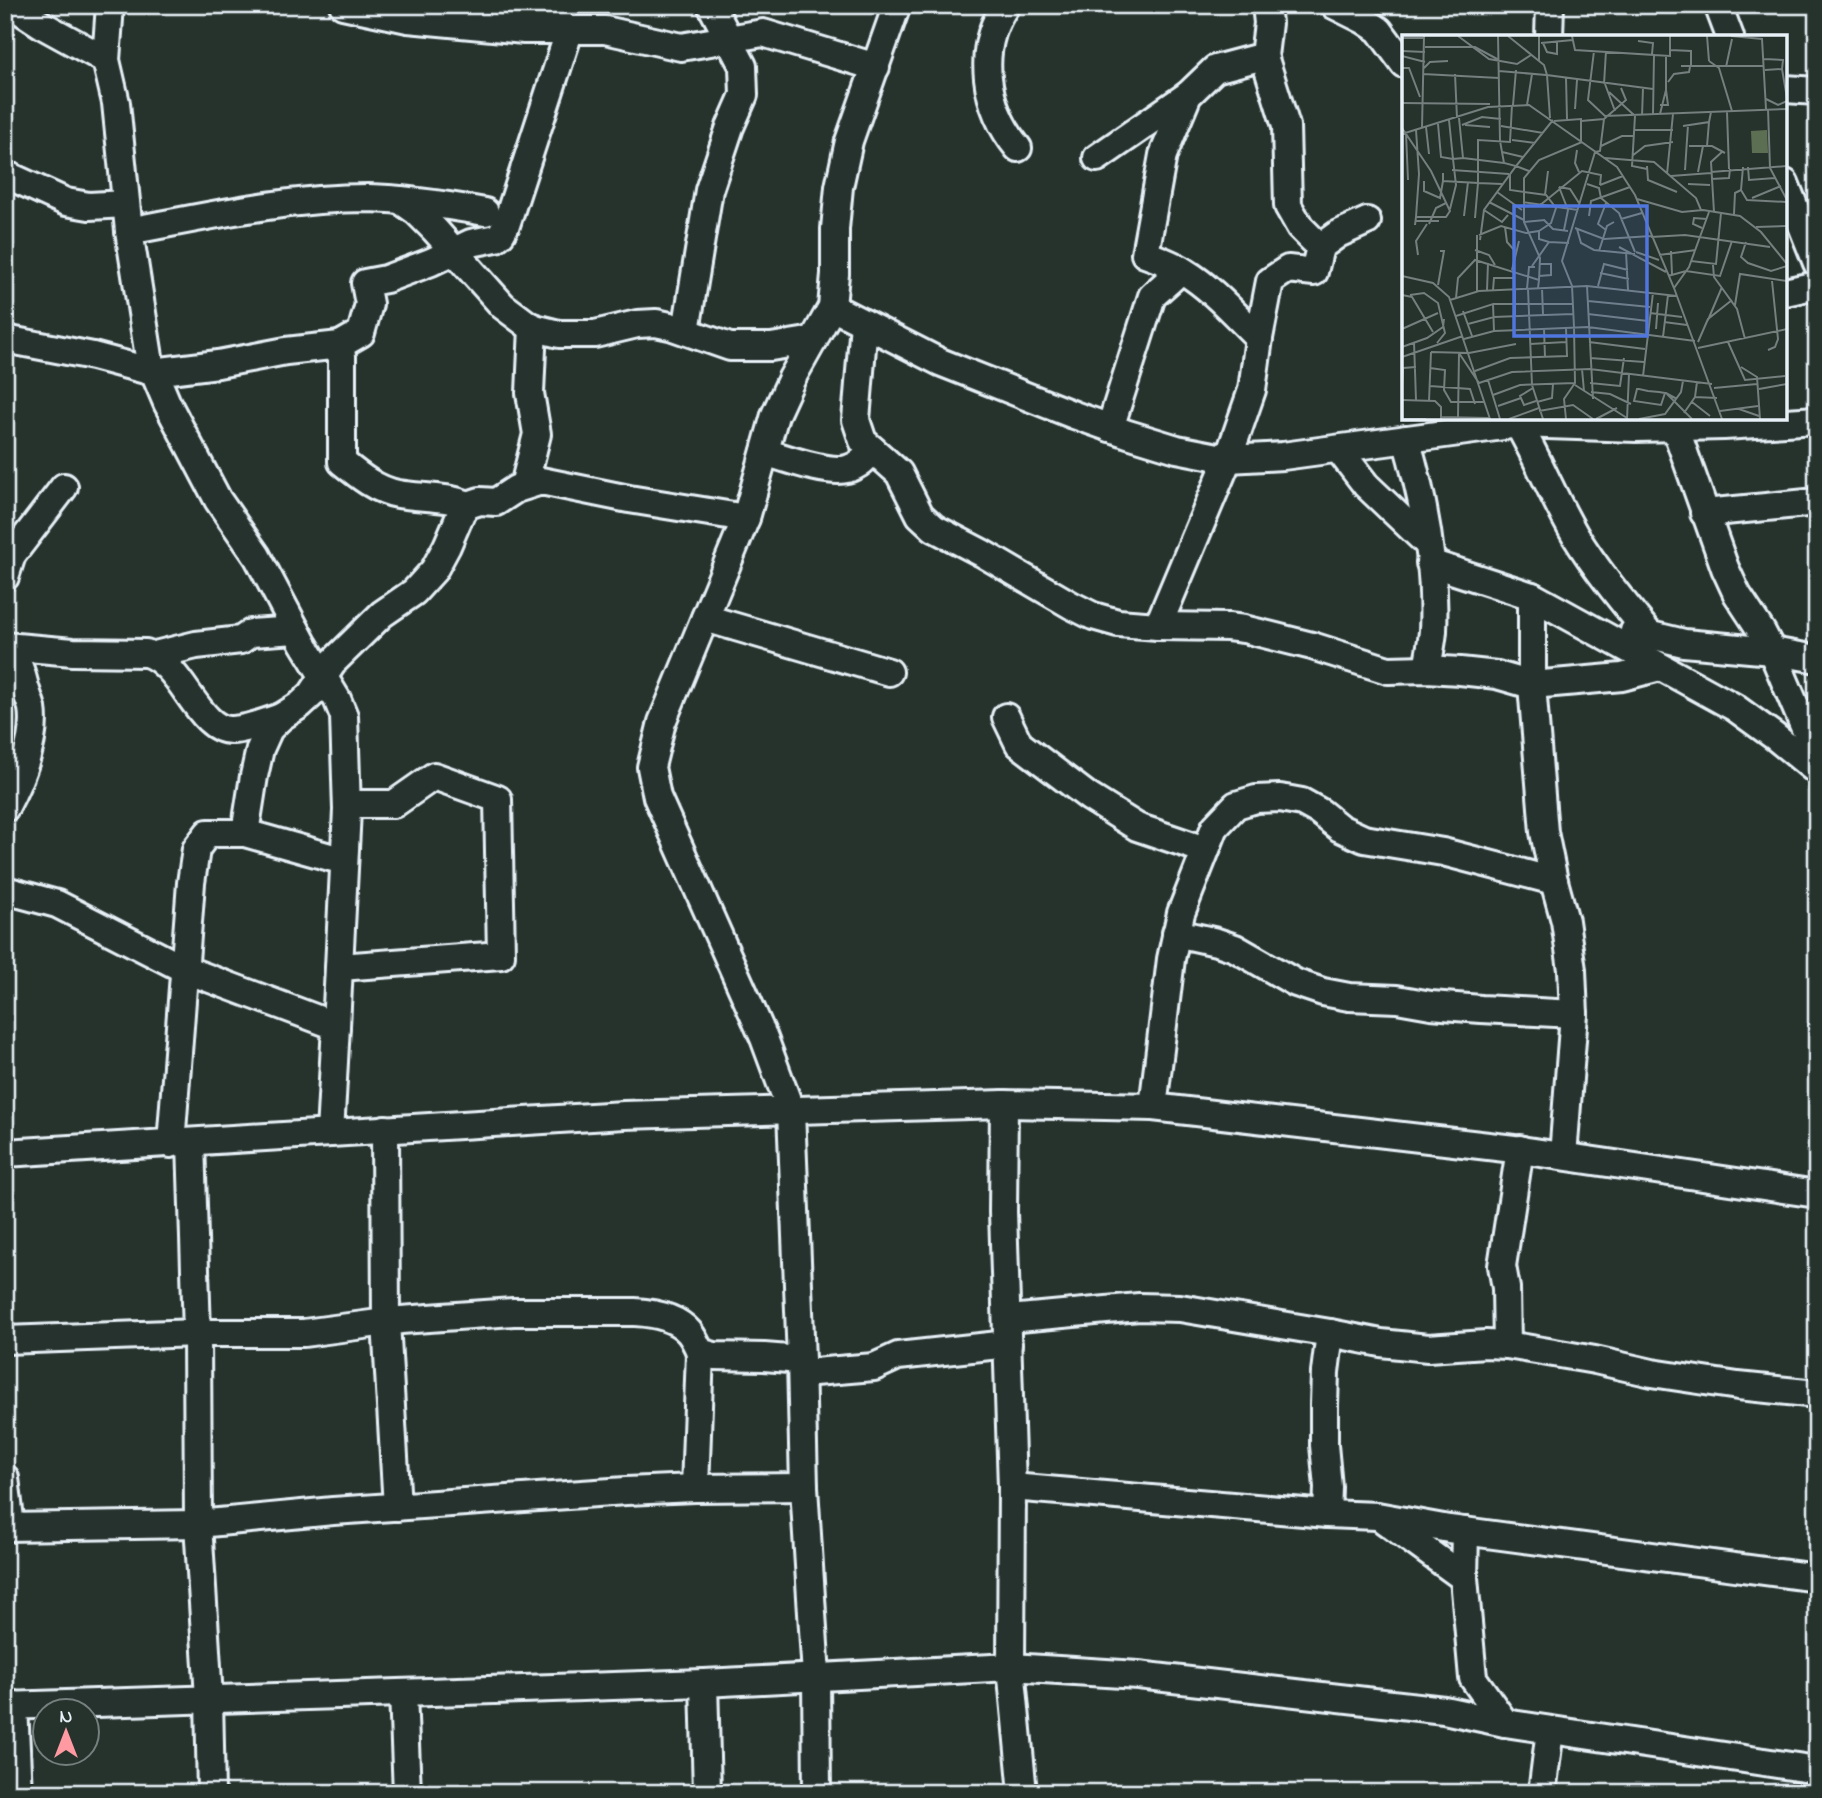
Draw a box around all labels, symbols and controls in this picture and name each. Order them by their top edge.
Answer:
inset map [1402,35,1787,420]
north arrow [32,1696,102,1766]
text: N [60,1704,73,1731]

